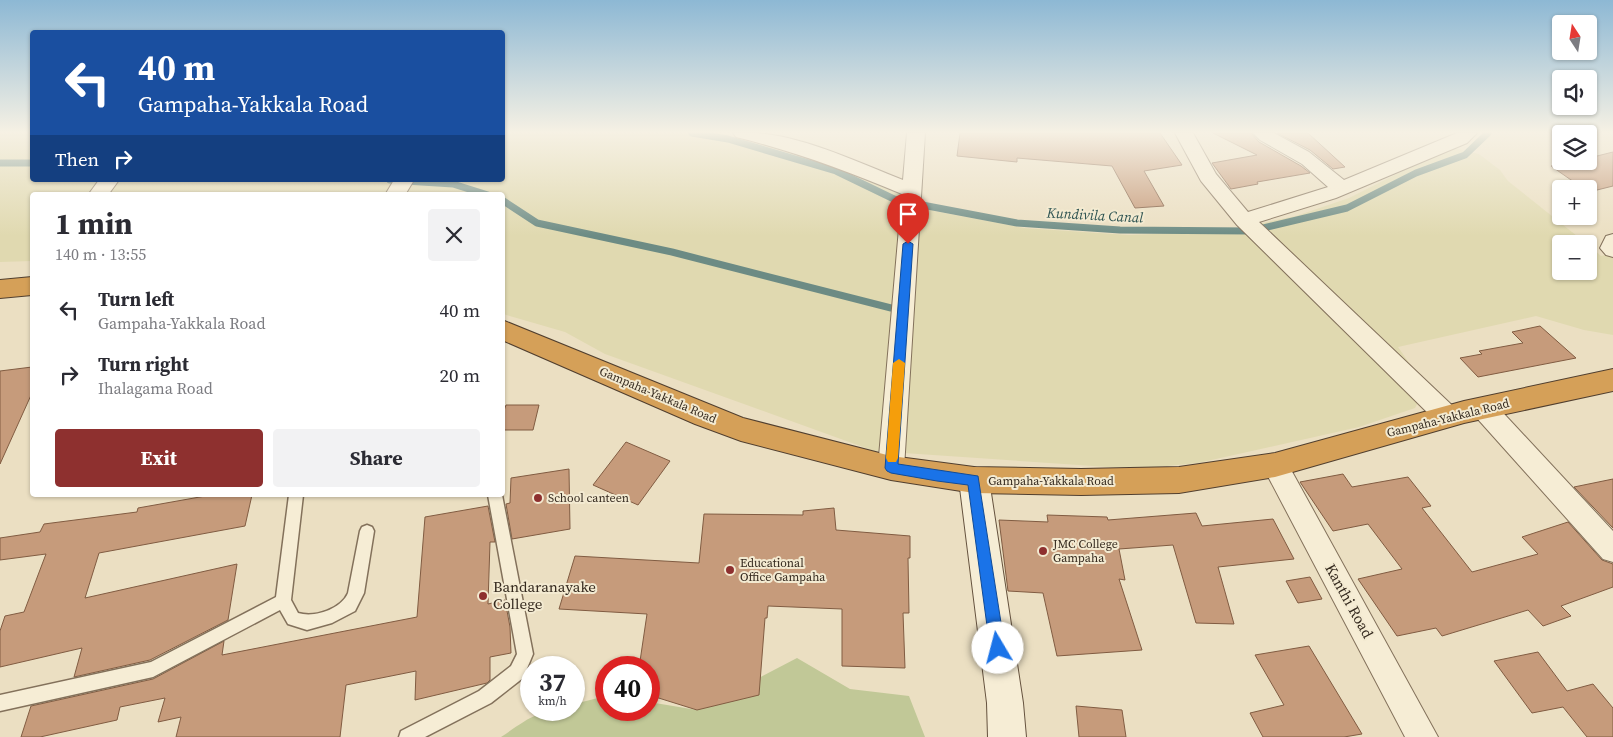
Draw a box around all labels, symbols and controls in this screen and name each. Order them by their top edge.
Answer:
north arrow [1552,15,1598,60]
map controls [1552,15,1597,280]
text: 40 m [138,44,215,92]
icon: left [55,50,120,115]
button: sound [1552,70,1597,115]
text: Gampaha-Yakkala Road [138,89,368,119]
button: layers [1552,125,1597,170]
icon: right [109,145,137,173]
text: Then [55,146,99,172]
button: + [1552,180,1597,225]
pin [887,193,929,244]
icon: arrive [894,200,922,228]
water label: Kundivila Canal [1045,202,1144,228]
text: 1 min [55,203,133,244]
button: close [428,209,480,261]
button: − [1552,235,1597,280]
text: 140 m · 13:55 [55,243,146,265]
text: Turn left [98,286,174,312]
icon: left [55,296,83,324]
text: 40 m [439,297,480,323]
text: Gampaha-Yakkala Road [98,312,266,334]
text: Turn right [98,351,189,377]
icon: right [55,361,83,389]
text: 20 m [439,362,480,388]
street label: Gampaha-Yakkala Road [597,363,719,427]
text: Ihalagama Road [98,377,213,399]
street label: Gampaha-Yakkala Road [1385,395,1511,441]
button: Exit [55,429,263,487]
button: Share [273,429,480,487]
street label: Gampaha-Yakkala Road [988,473,1114,489]
place label: School canteen [548,490,629,506]
marker: School canteen [532,492,544,504]
place label: JMC College Gampaha [1052,536,1118,566]
marker: JMC College Gampaha [1037,545,1049,557]
place label: Educational Office Gampaha [740,555,826,585]
street label: Kanthi Road [1320,560,1379,642]
marker: Educational Office Gampaha [724,564,736,576]
place label: Bandaranayake College [493,576,596,614]
marker: Bandaranayake College [477,590,489,602]
position arrow [971,621,1023,673]
speed limit sign: 40 [595,656,660,721]
text: 37 [539,665,566,699]
text: km/h [538,693,567,709]

